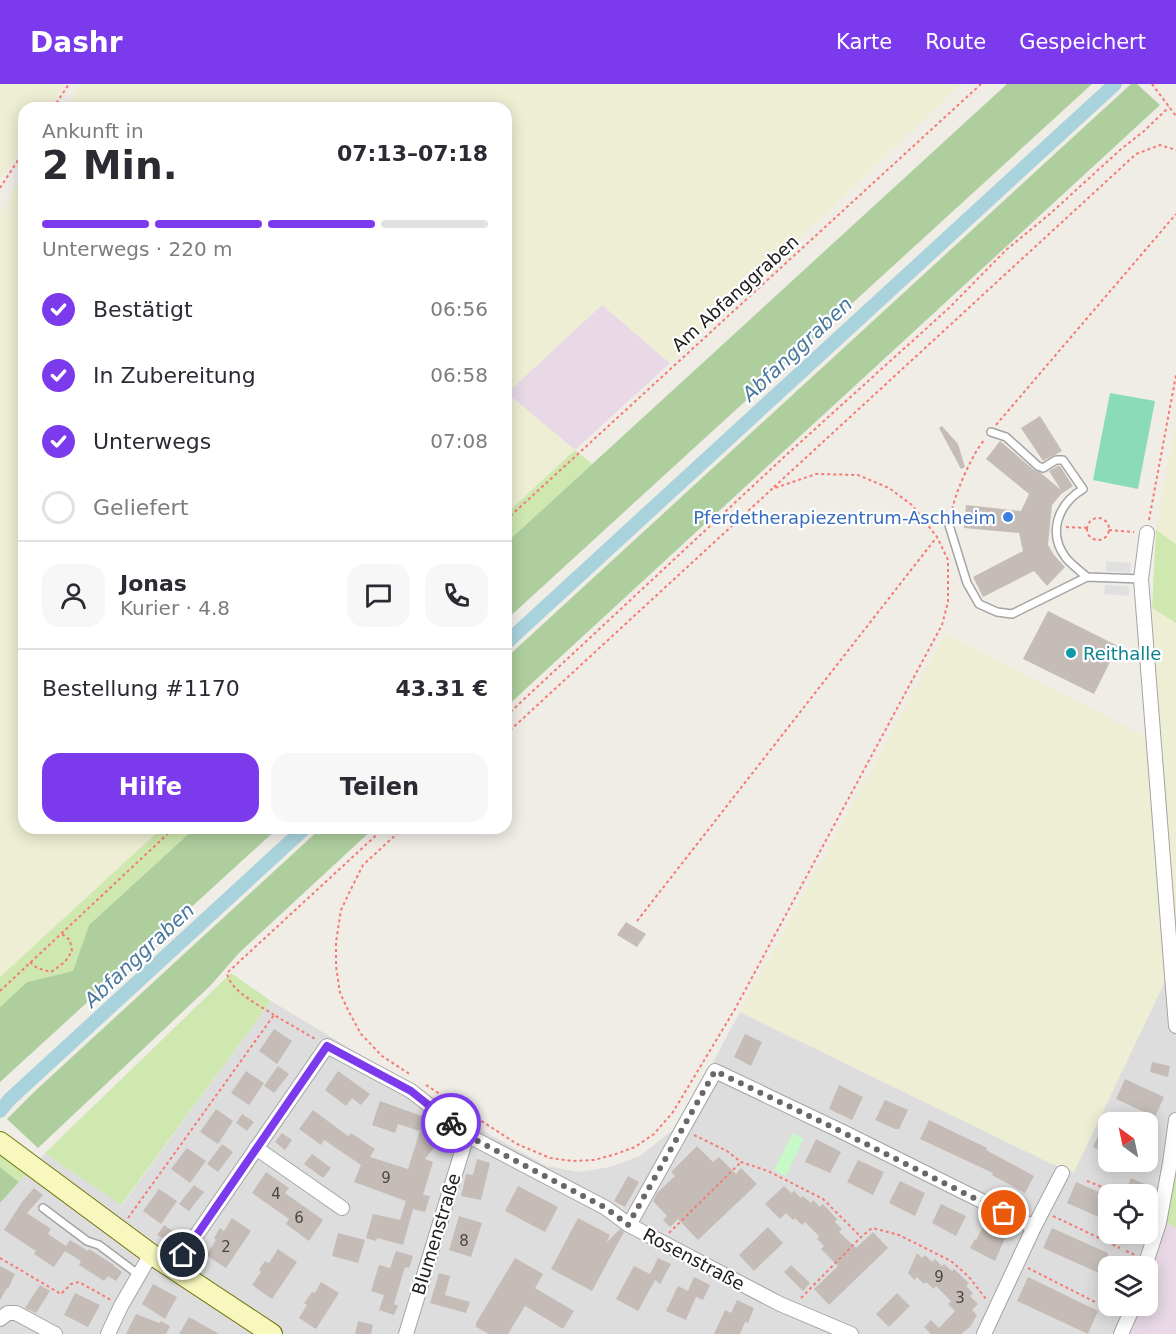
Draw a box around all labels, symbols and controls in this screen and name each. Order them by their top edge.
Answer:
text: Dashr [30,26,123,59]
text: Karte [836,30,892,54]
text: Route [925,30,986,54]
text: Gespeichert [1019,30,1146,54]
text: Ankunft in [42,119,144,143]
text: 07:13–07:18 [337,141,488,166]
text: 2 Min. [42,143,177,188]
street label: Am Abfanggraben [667,230,803,356]
text: Unterwegs · 220 m [42,237,233,261]
water label: Abfanggraben [737,292,857,406]
icon: check [42,293,75,326]
text: Bestätigt [93,297,193,322]
text: 06:56 [430,297,488,321]
icon: check [42,359,75,392]
text: In Zubereitung [93,363,256,388]
text: 06:58 [430,363,488,387]
icon: check [42,425,75,458]
text: Unterwegs [93,429,211,454]
text: 07:08 [430,429,488,453]
text: Geliefert [93,495,188,520]
place label: Pferdetherapiezentrum-Aschheim [693,507,996,528]
marker: Pferdetherapiezentrum-Aschheim [1001,510,1015,524]
button: person [42,564,105,627]
button: chat [347,564,410,627]
button: phone [425,564,488,627]
text: Jonas [120,571,187,596]
text: Kurier · 4.8 [120,596,230,620]
place label: Reithalle [1083,643,1161,664]
marker: Reithalle [1064,646,1078,660]
text: Bestellung #1170 [42,676,240,701]
text: 43.31 € [395,676,488,701]
button: Hilfe [42,753,259,822]
button: Teilen [271,753,488,822]
water label: Abfanggraben [77,898,199,1014]
courier [421,1093,481,1153]
icon: bike [435,1107,468,1140]
north arrow [1098,1112,1158,1172]
map controls [1098,1112,1158,1316]
house number: 9 [381,1169,391,1187]
street label: Blumenstraße [408,1171,464,1297]
button: locate [1098,1184,1158,1244]
house number: 4 [271,1185,281,1203]
pin [978,1187,1029,1238]
icon: bag [987,1196,1020,1229]
house number: 6 [294,1209,304,1227]
street label: Rosenstraße [640,1223,748,1295]
pin [157,1229,208,1280]
house number: 8 [459,1232,469,1250]
icon: home [166,1238,199,1271]
house number: 2 [221,1238,231,1256]
button: layers [1098,1256,1158,1316]
house number: 9 [934,1268,944,1286]
house number: 3 [955,1289,965,1307]

